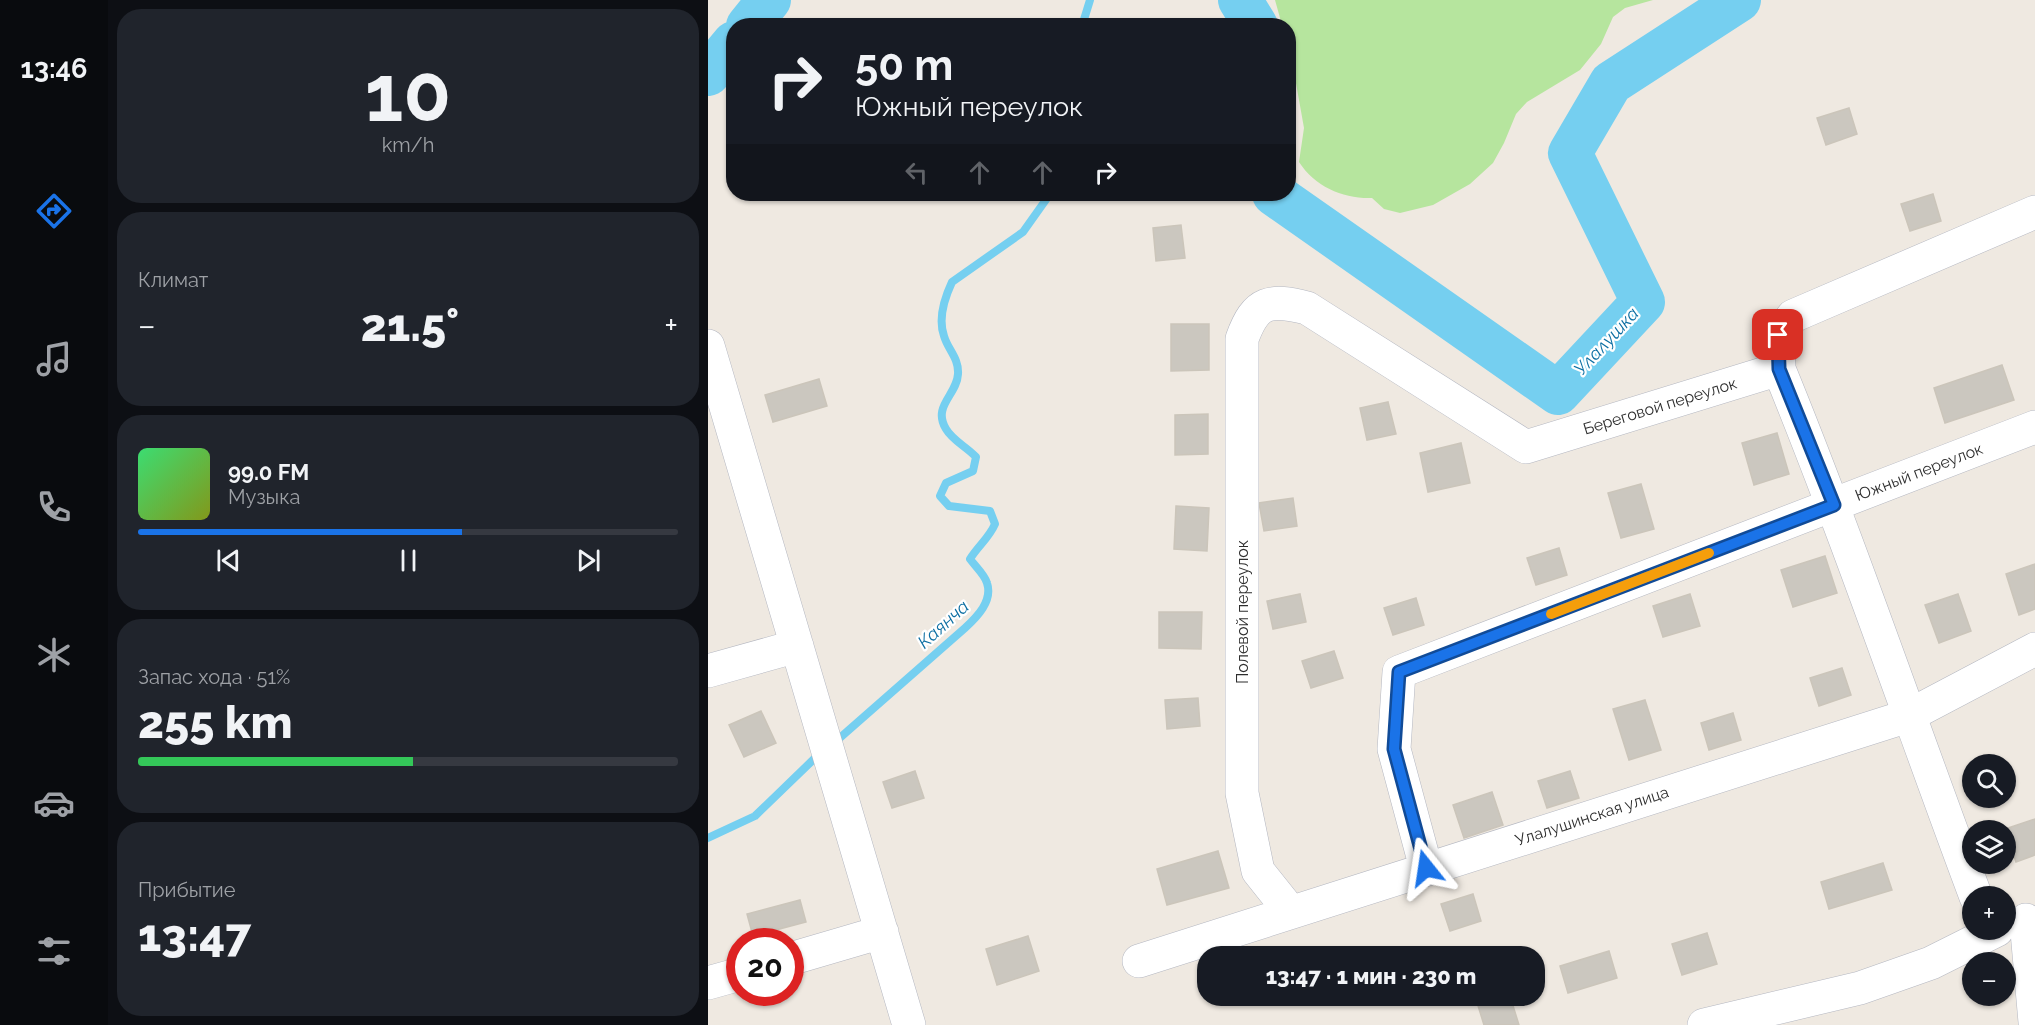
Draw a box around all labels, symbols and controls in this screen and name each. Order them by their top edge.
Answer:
text: 50 m [855,41,953,90]
icon: right [756,42,834,120]
text: 10 [365,48,451,139]
text: 13:46 [21,53,87,84]
text: Южный переулок [855,91,1083,122]
text: km/h [382,133,434,157]
icon: left [900,156,933,189]
icon: ahead [963,156,996,189]
icon: ahead [1026,156,1059,189]
icon: right [1089,156,1122,189]
icon: directions [33,190,75,232]
text: Климат [138,268,208,292]
text: 21.5° [361,299,459,352]
water label: Улалушка [1569,303,1643,379]
text: − [138,306,156,345]
text: + [664,306,678,345]
pin [1752,309,1803,360]
icon: arrive [1761,318,1794,351]
icon: music [33,338,75,380]
street label: Береговой переулок [1581,374,1739,438]
street label: Южный переулок [1852,439,1986,505]
text: 99.0 FM [228,459,309,485]
text: Музыка [228,485,300,509]
icon: phone [33,486,75,528]
street label: Полевой переулок [1233,540,1252,684]
icon: previous [212,544,245,577]
icon: pause [392,544,425,577]
icon: next [572,544,605,577]
water label: Каянча [913,595,973,652]
icon: climate [33,634,75,676]
text: Запас хода · 51% [138,665,290,689]
text: 255 km [138,696,293,749]
map controls [1962,754,2016,1006]
button: search [1962,754,2016,808]
icon: car [33,782,75,824]
street label: Улалушинская улица [1513,782,1671,850]
button: layers [1962,820,2016,874]
position arrow [1394,836,1458,900]
text: Прибытие [138,878,235,902]
button: + [1962,886,2016,940]
text: 13:47 [138,909,251,962]
speed limit sign: 20 [726,928,804,1006]
icon: filters [33,930,75,972]
button: − [1962,952,2016,1006]
text: 13:47 · 1 мин · 230 m [1266,963,1476,989]

